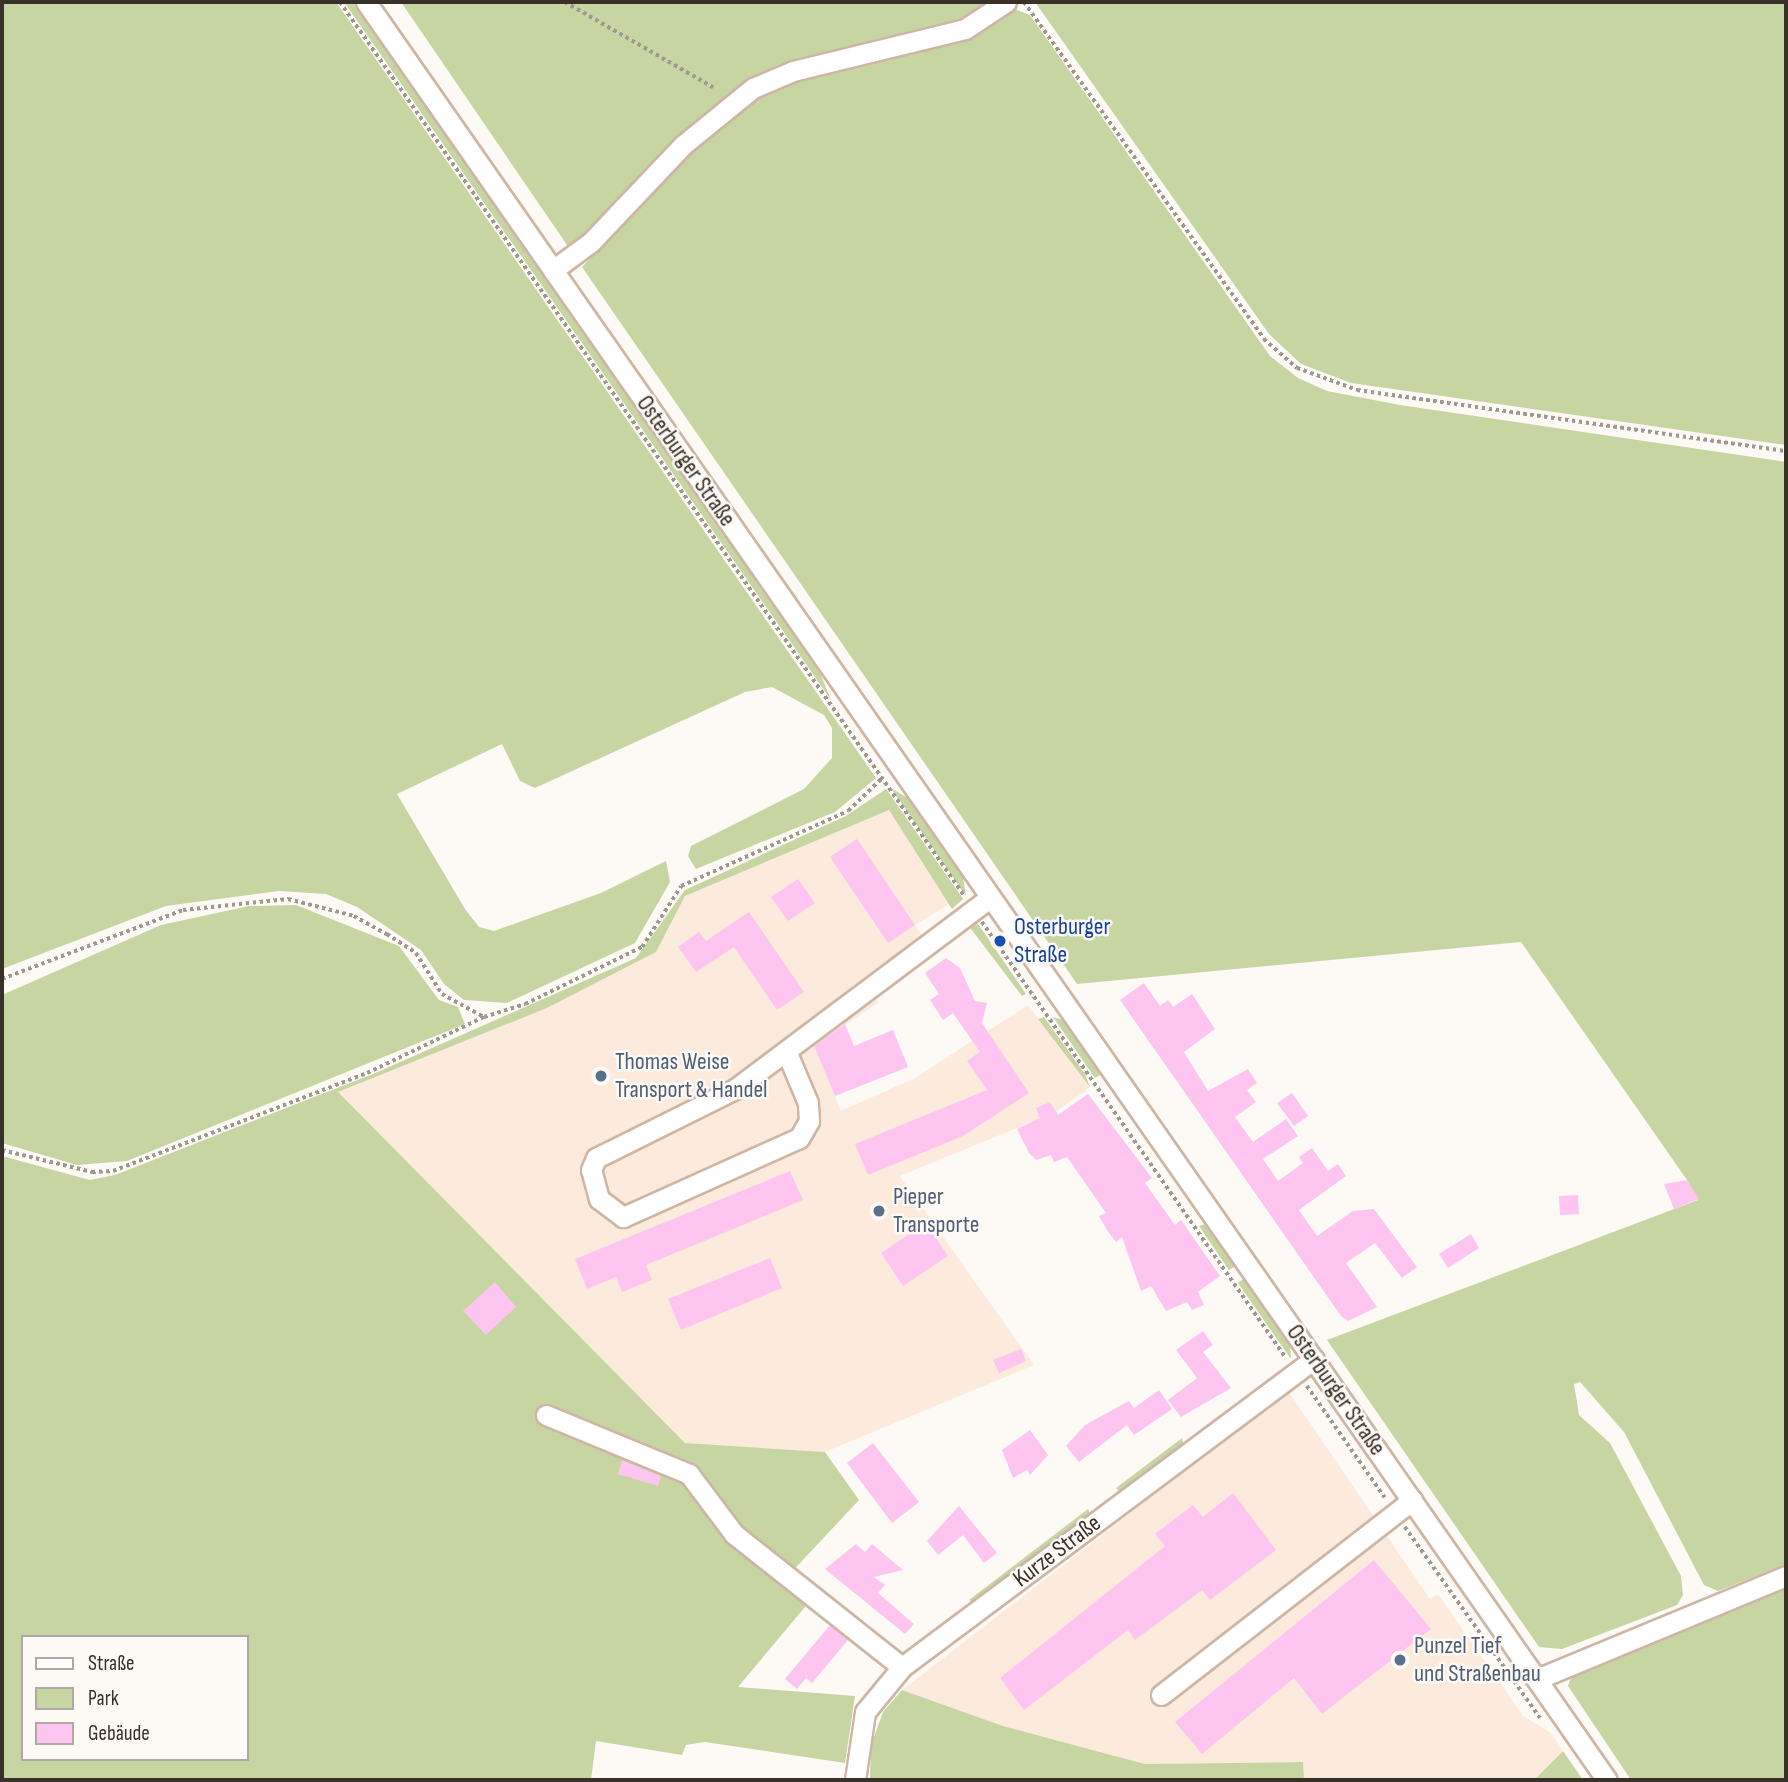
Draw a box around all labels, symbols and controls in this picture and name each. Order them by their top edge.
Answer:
street label: Osterburger Straße [630,390,742,532]
place label: Osterburger Straße [1014,913,1110,969]
marker: Osterburger Straße [992,933,1008,949]
place label: Thomas Weise Transport & Handel [615,1048,768,1104]
marker: Thomas Weise Transport & Handel [593,1068,609,1084]
place label: Pieper Transporte [893,1183,979,1239]
marker: Pieper Transporte [871,1203,887,1219]
street label: Osterburger Straße [1280,1319,1392,1461]
street label: Kurze Straße [1007,1509,1107,1593]
place label: Punzel Tief und Straßenbau [1414,1632,1541,1688]
legend [21,1635,248,1761]
text: Straße [88,1651,134,1676]
marker: Punzel Tief und Straßenbau [1392,1652,1408,1668]
text: Park [88,1686,119,1711]
text: Gebäude [88,1721,150,1746]

